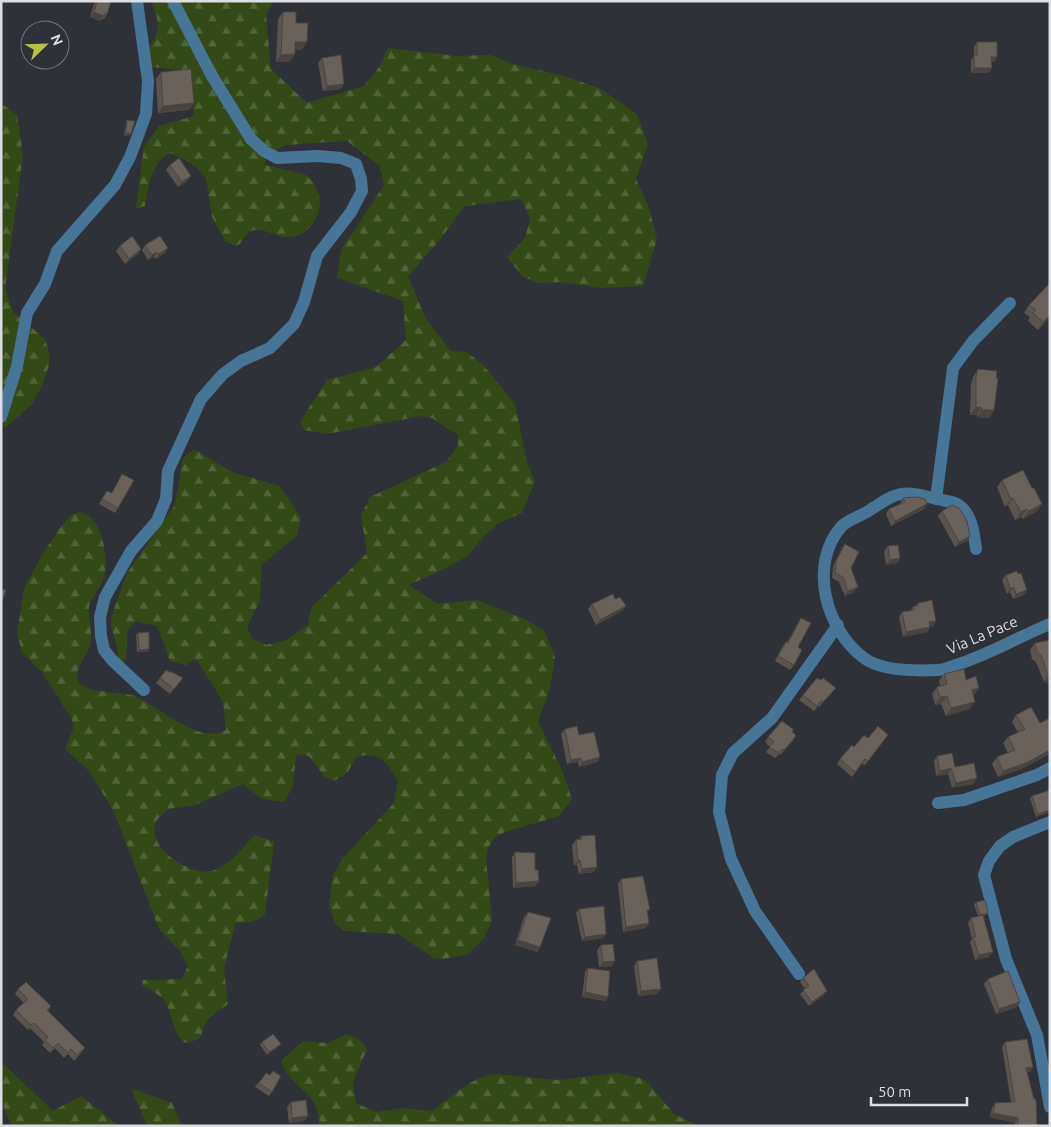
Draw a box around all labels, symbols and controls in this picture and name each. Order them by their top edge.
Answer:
north arrow [20,20,70,70]
text: N [48,32,66,48]
street label: Via La Pace [944,612,1020,658]
scale bar [871,1074,967,1106]
text: 50 m [878,1083,911,1100]

